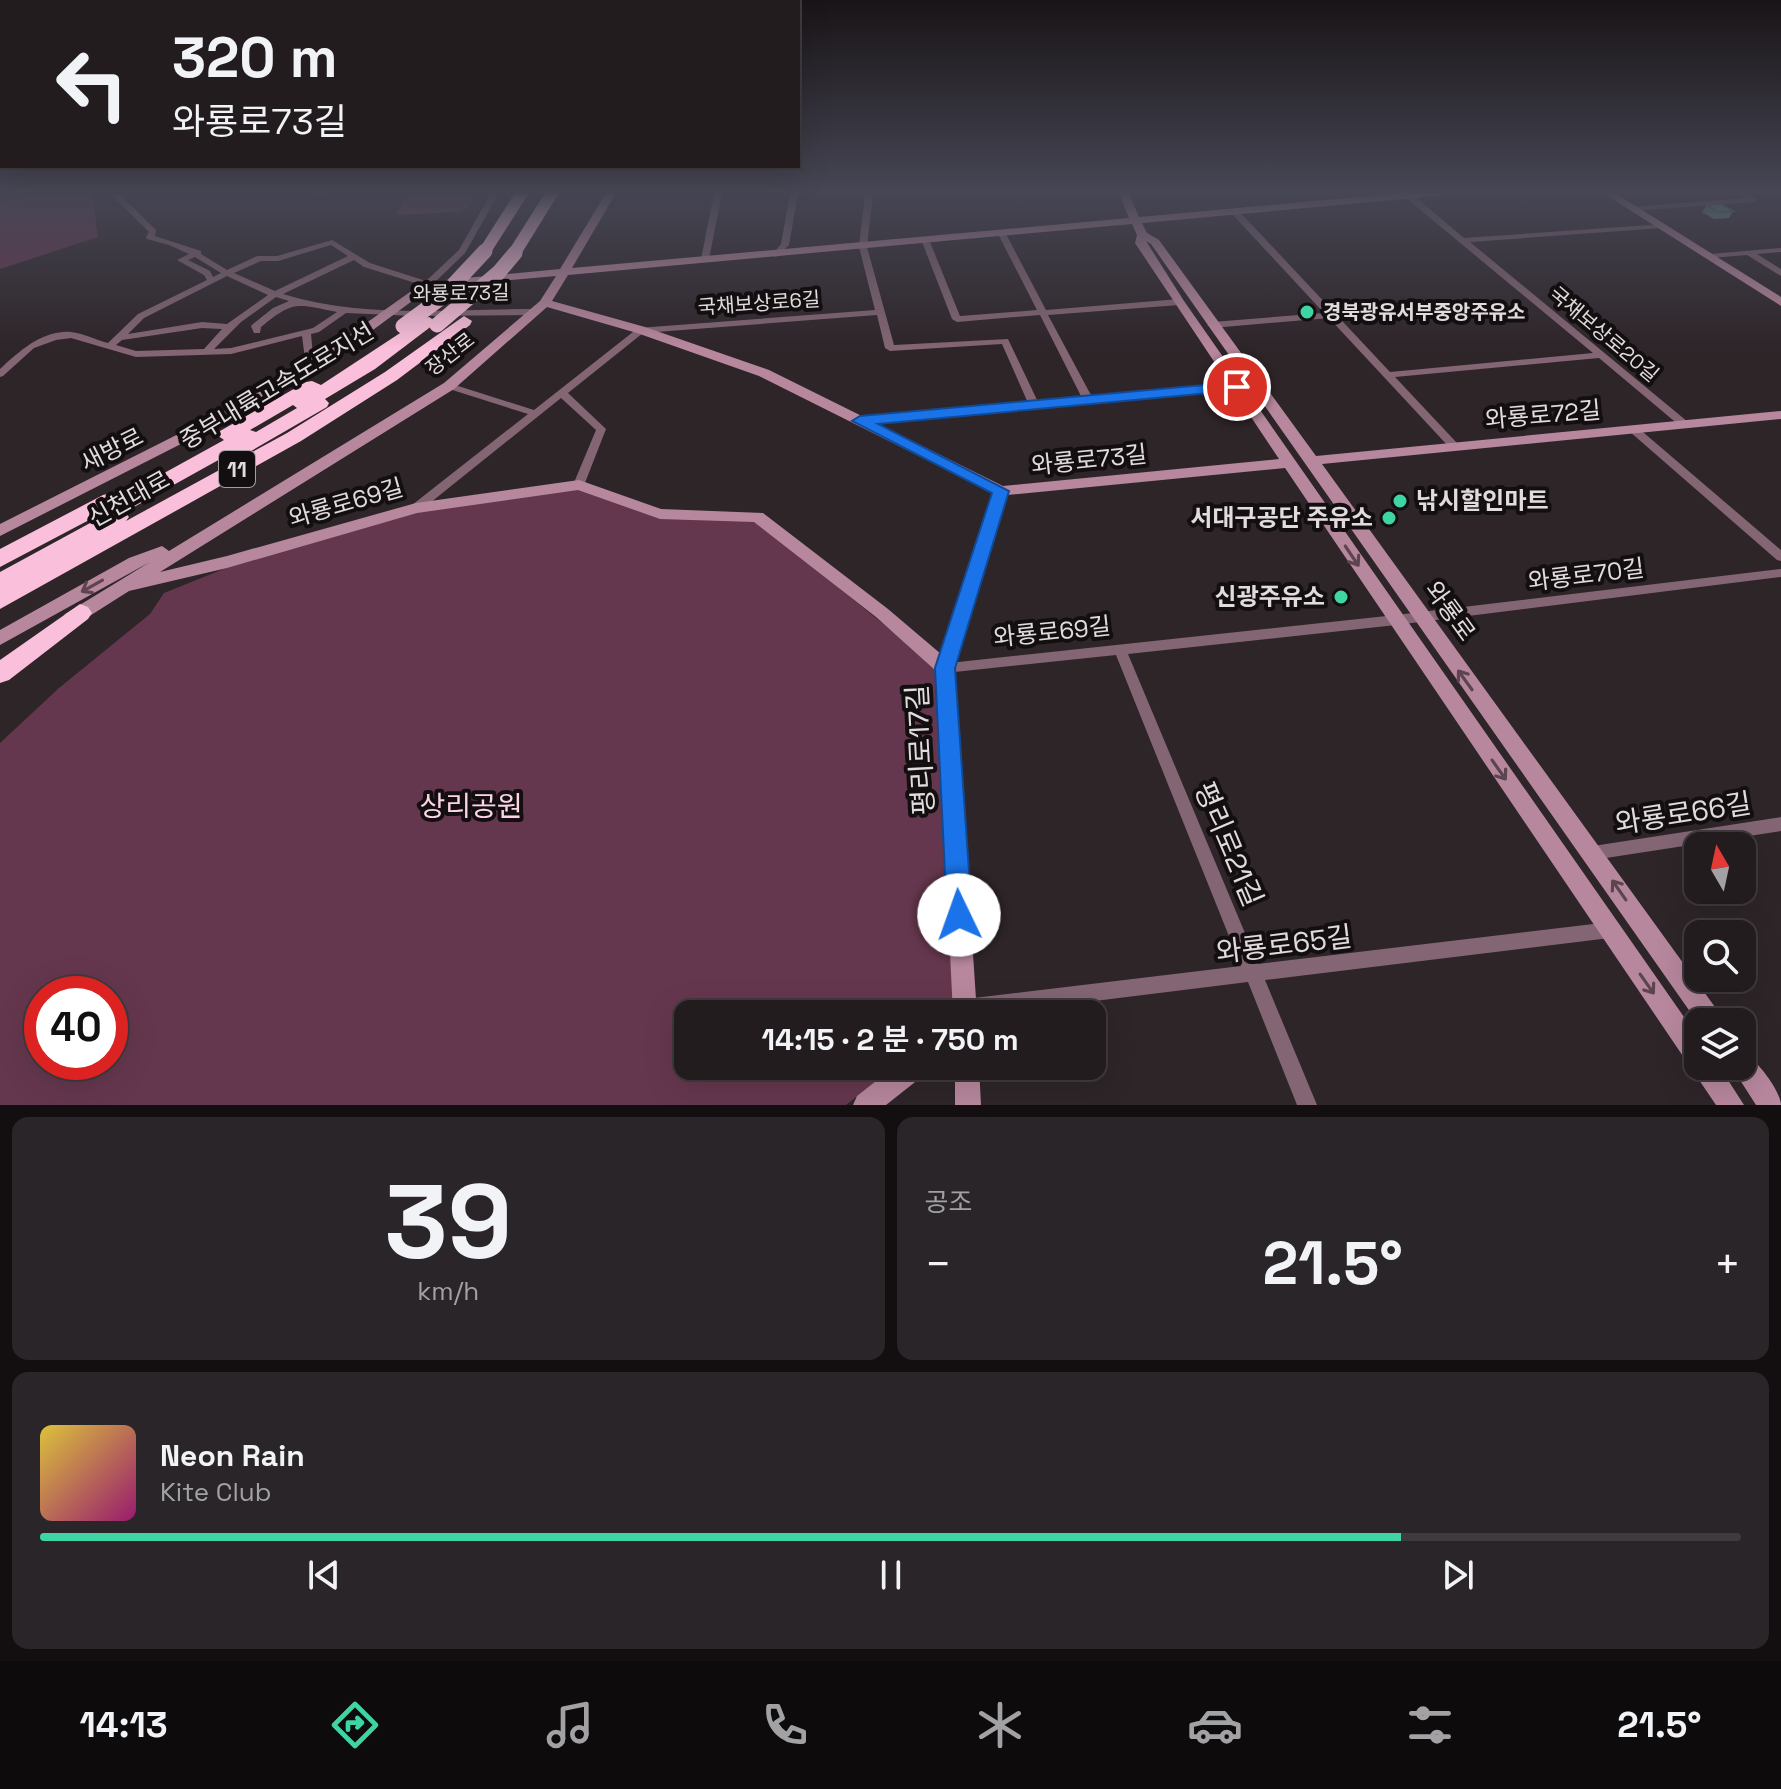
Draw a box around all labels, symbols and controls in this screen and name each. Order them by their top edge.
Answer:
text: 320 m [172,22,338,93]
icon: left [40,32,144,136]
text: 와룡로73길 [172,99,347,145]
street label: 와룡로73길 [412,279,510,307]
street label: 국채보상로20길 [1544,281,1664,387]
street label: 국채보상로6길 [697,286,821,320]
place label: 경북광유서부중앙주유소 [1323,299,1525,325]
marker: 경북광유서부중앙주유소 [1298,303,1316,321]
street label: 중부내륙고속도로지선 [174,315,379,456]
street label: 장산로 [420,327,480,381]
pin [1203,353,1271,421]
icon: arrive [1215,365,1259,409]
street label: 와룡로72길 [1484,394,1602,435]
street label: 새방로 [75,421,148,478]
street label: 와룡로73길 [1029,438,1148,481]
road number: 11 [219,451,255,487]
street label: 신천대로 [83,464,175,534]
street label: 와룡로69길 [285,471,407,534]
place label: 낚시할인마트 [1416,485,1548,516]
marker: 낚시할인마트 [1391,492,1409,510]
place label: 서대구공단 주유소 [1190,502,1373,533]
marker: 서대구공단 주유소 [1380,509,1398,527]
one-way arrow [1344,544,1360,566]
street label: 와룡로70길 [1526,552,1646,597]
street label: 와룡로 [1418,575,1482,647]
one-way arrow [81,578,104,594]
place label: 신광주유소 [1215,581,1325,612]
marker: 신광주유소 [1332,588,1350,606]
street label: 와룡로69길 [992,610,1112,653]
one-way arrow [1457,669,1474,691]
street label: 평리로17길 [899,684,941,816]
one-way arrow [1491,759,1507,781]
street label: 평리로21길 [1187,776,1271,912]
street label: 와룡로66길 [1612,784,1754,842]
park label: 상리공원 [419,788,523,824]
north arrow [1684,832,1756,904]
map controls [1684,832,1756,1080]
position arrow [917,873,1001,957]
one-way arrow [1611,879,1627,901]
street label: 와룡로65길 [1214,918,1354,970]
button: search [1684,920,1756,992]
one-way arrow [1639,973,1655,995]
speed limit sign: 40 [24,976,128,1080]
button: layers [1684,1008,1756,1080]
text: 14:15 · 2 분 · 750 m [761,1020,1019,1059]
text: 39 [384,1156,512,1288]
text: 공조 [925,1185,972,1219]
text: 21.5° [1263,1225,1403,1302]
text: − [925,1236,952,1292]
text: + [1714,1236,1741,1292]
text: km/h [417,1274,479,1308]
text: Neon Rain [160,1436,305,1475]
text: Kite Club [160,1475,272,1509]
icon: previous [302,1553,346,1597]
icon: pause [869,1553,913,1597]
icon: next [1436,1553,1480,1597]
icon: directions [327,1697,383,1753]
icon: music [542,1697,598,1753]
icon: phone [757,1697,813,1753]
icon: climate [972,1697,1028,1753]
icon: car [1187,1697,1243,1753]
icon: filters [1402,1697,1458,1753]
text: 14:13 [80,1702,168,1748]
text: 21.5° [1617,1702,1701,1748]

